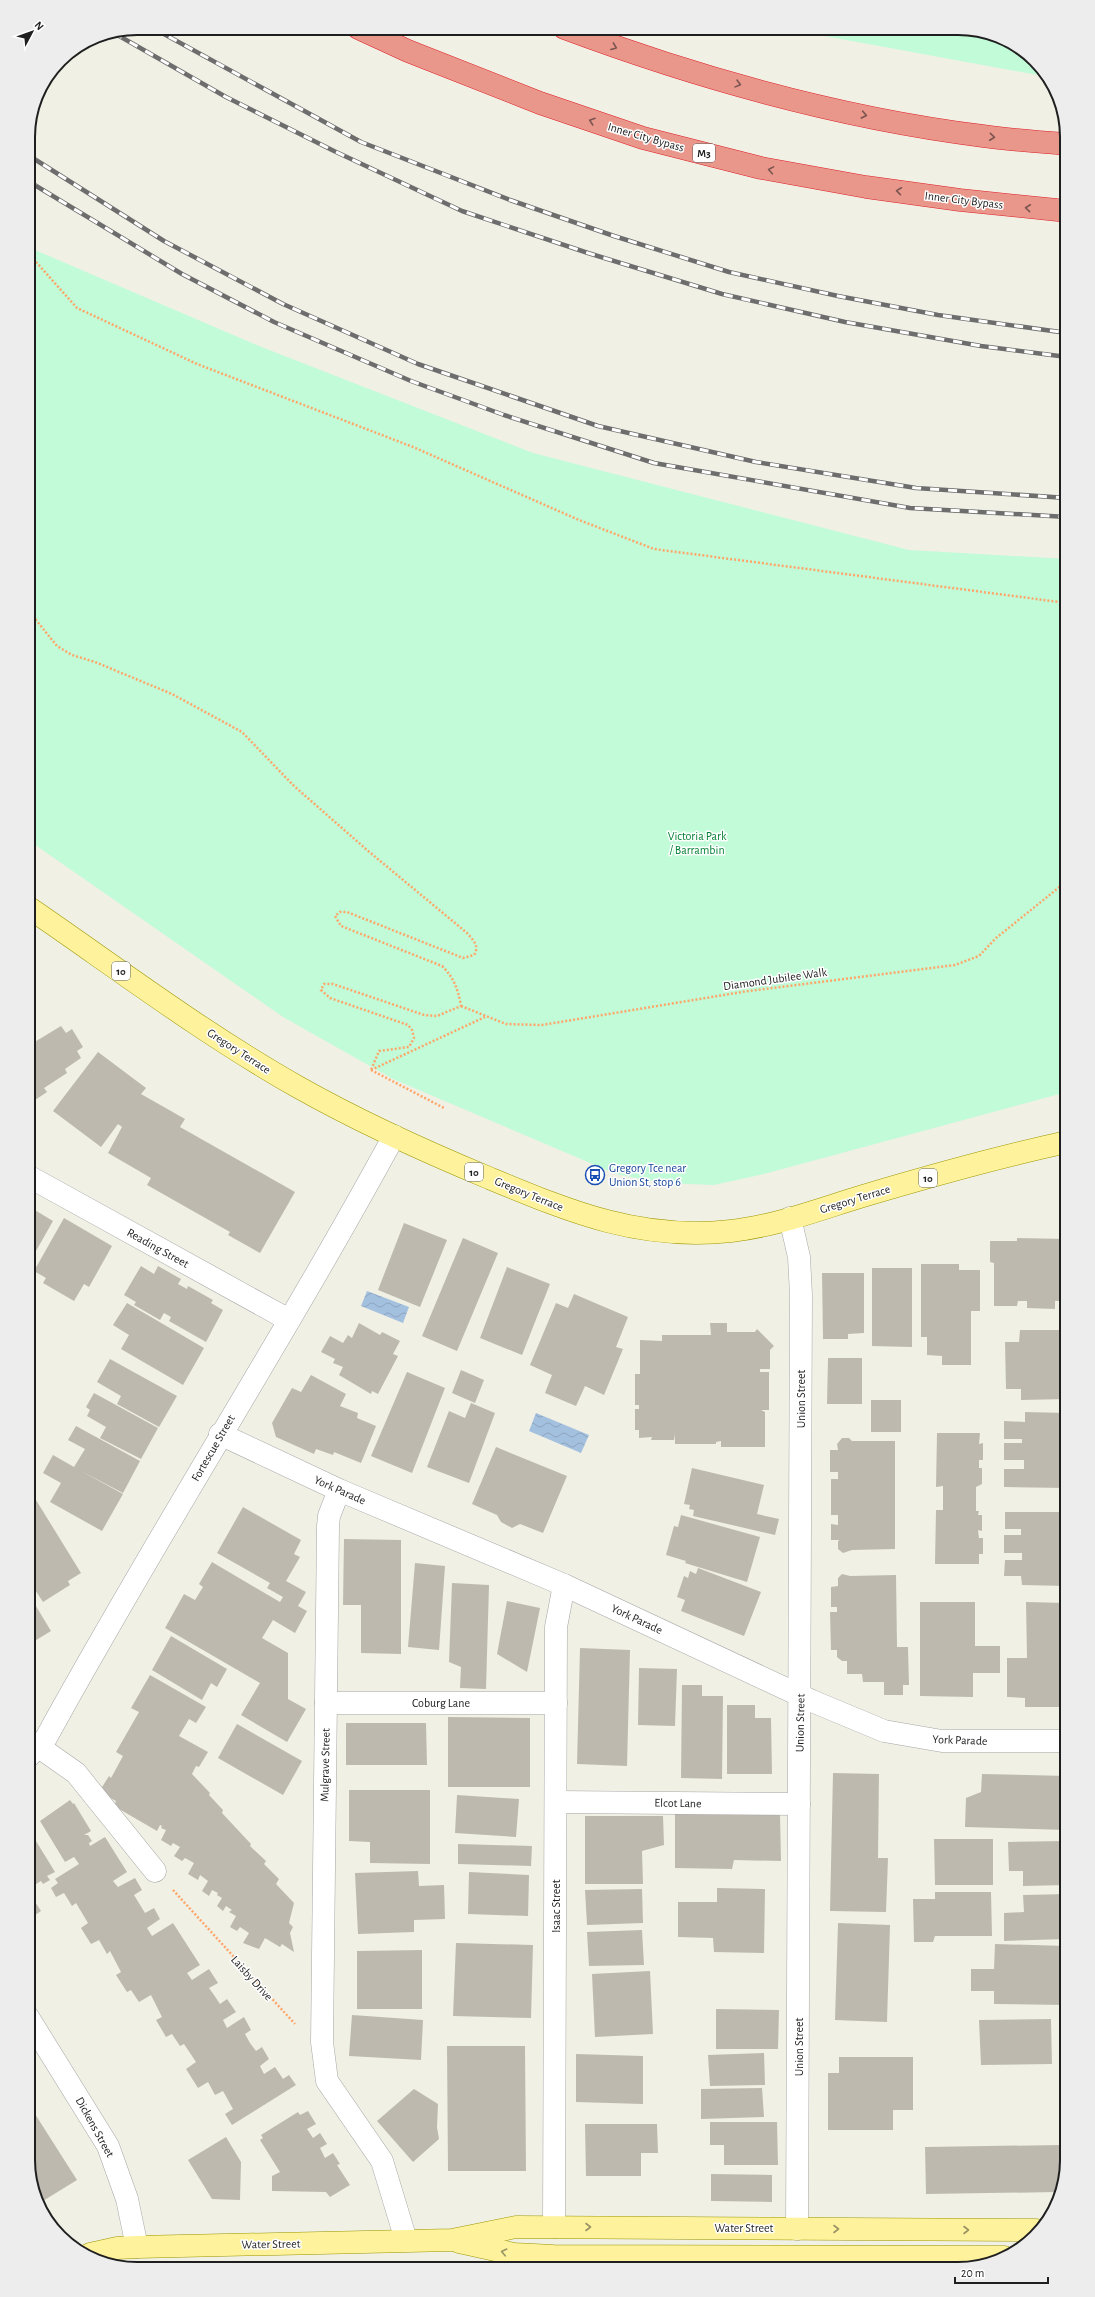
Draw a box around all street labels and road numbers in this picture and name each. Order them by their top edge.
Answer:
street label: Inner City Bypass [606,120,686,155]
road number: M3 [693,144,715,162]
street label: Inner City Bypass [924,189,1004,212]
road number: 10 [112,962,130,980]
street label: Diamond Jubilee Walk [722,966,828,992]
street label: Gregory Terrace [205,1026,273,1077]
road number: 10 [465,1163,483,1181]
road number: 10 [919,1169,937,1187]
street label: Gregory Terrace [493,1175,565,1214]
street label: Gregory Terrace [818,1183,892,1216]
street label: Reading Street [125,1226,191,1270]
street label: Union Street [795,1370,807,1428]
street label: Fortescue Street [189,1413,237,1483]
street label: York Parade [312,1473,368,1507]
street label: York Parade [610,1602,664,1636]
street label: Union Street [793,1693,807,1752]
street label: Coburg Lane [412,1697,470,1709]
street label: Mulgrave Street [318,1728,332,1802]
street label: York Parade [932,1733,988,1747]
street label: Elcot Lane [654,1797,702,1809]
street label: Isaac Street [550,1879,562,1933]
street label: Laisby Drive [228,1953,275,2003]
street label: Union Street [793,2018,805,2076]
street label: Dickens Street [74,2095,117,2159]
street label: Water Street [715,2222,774,2234]
street label: Water Street [241,2237,301,2251]

